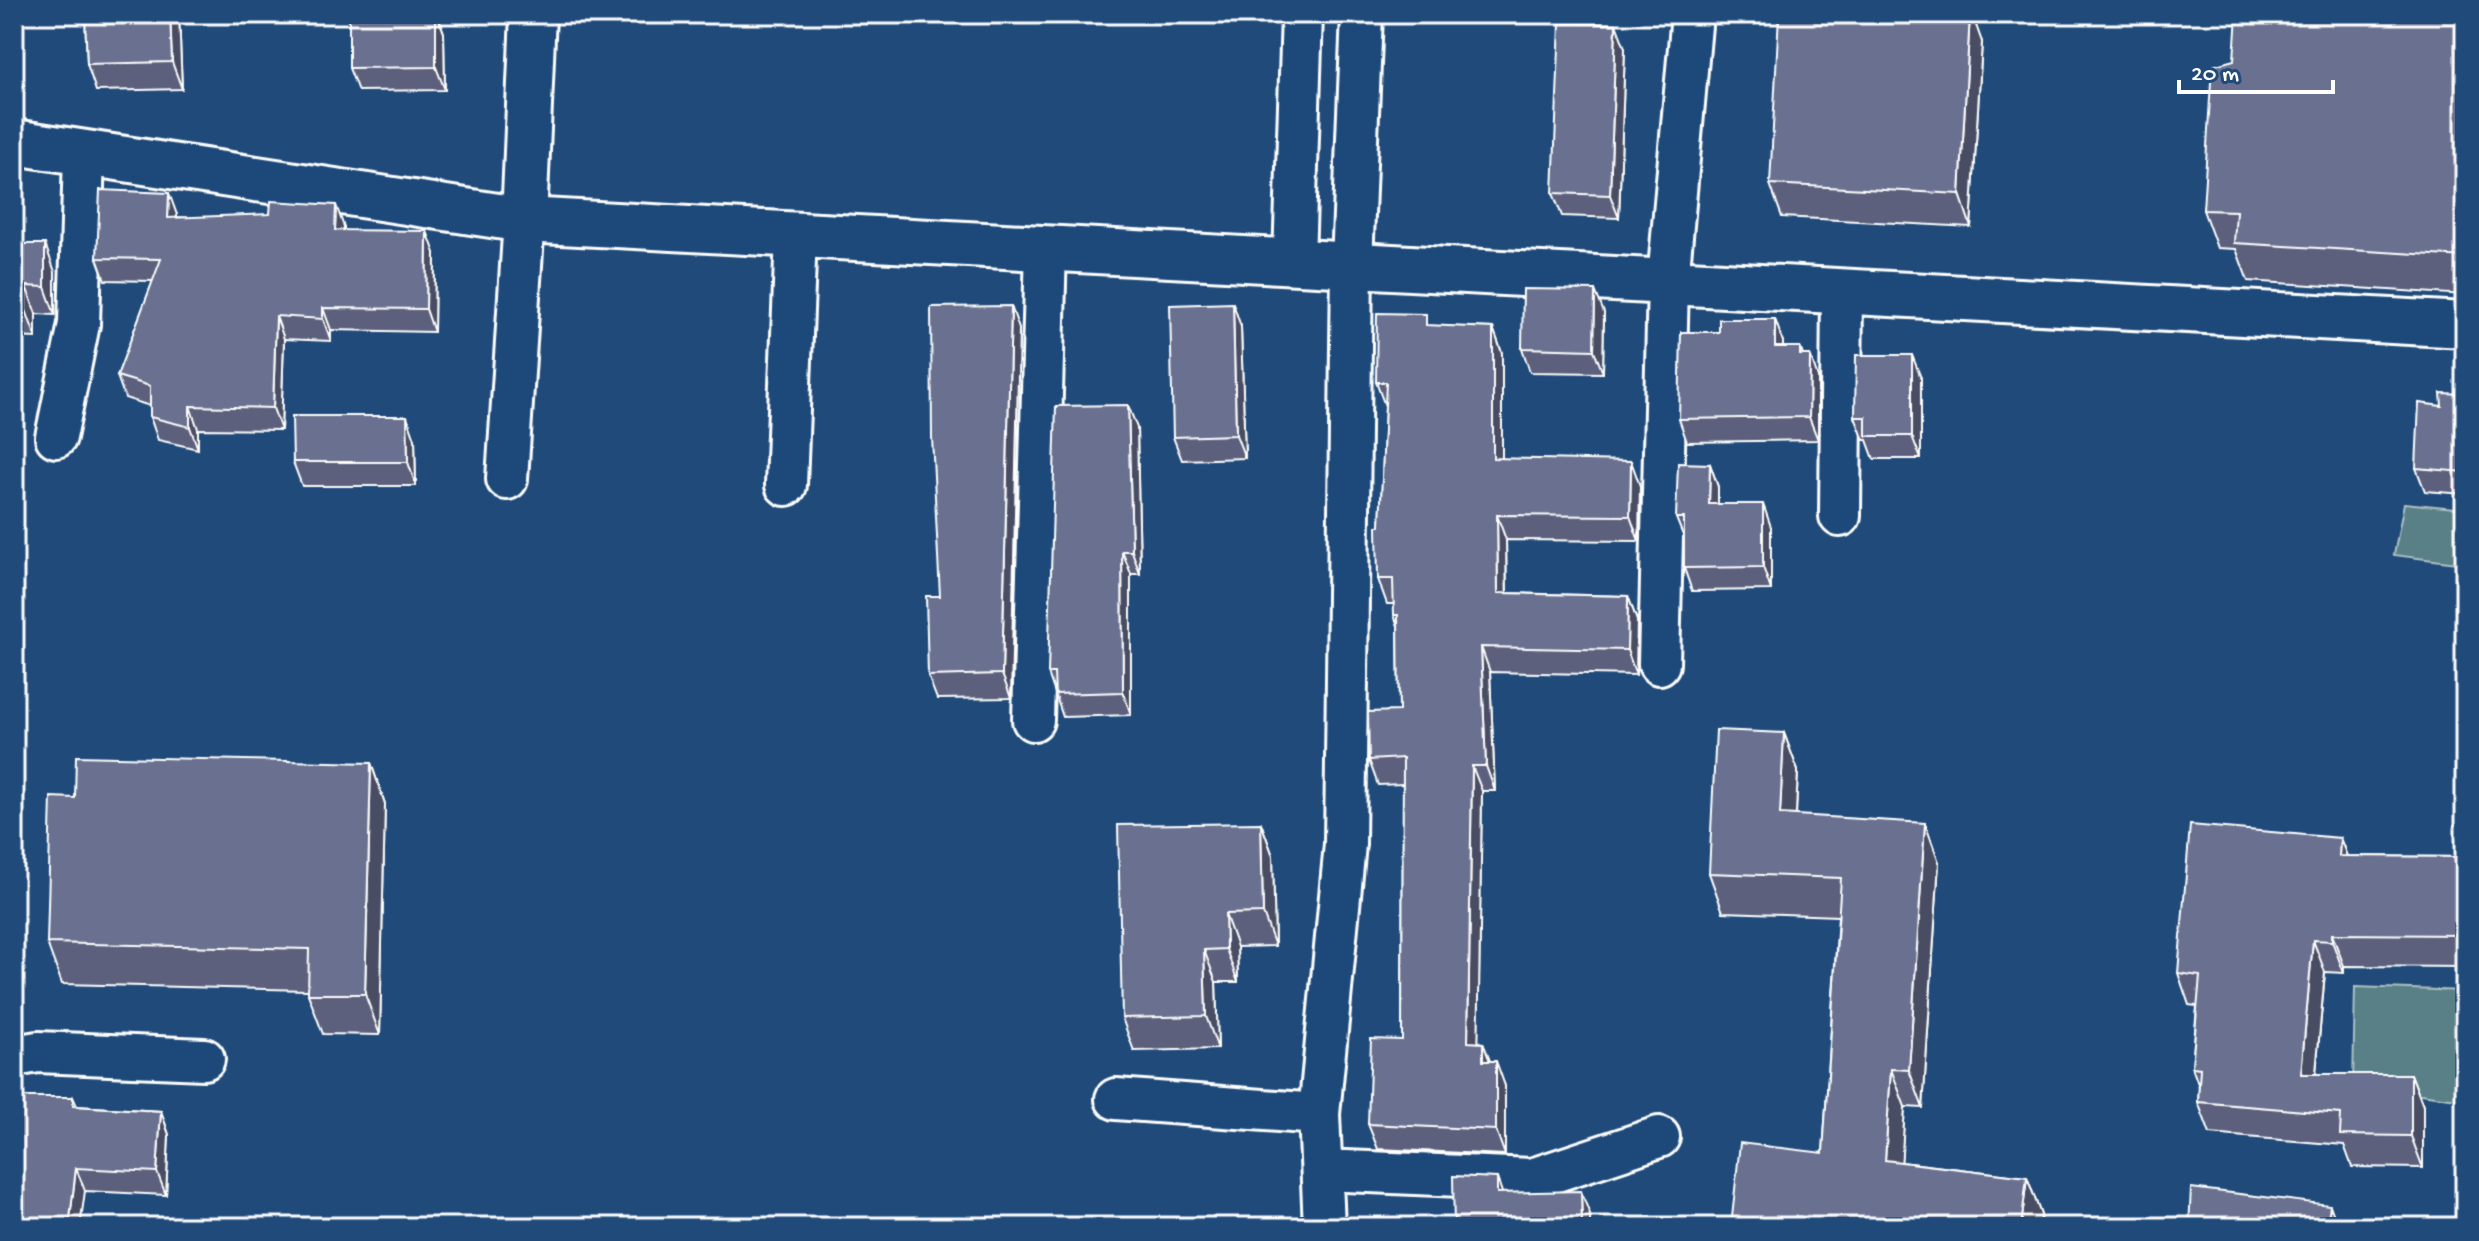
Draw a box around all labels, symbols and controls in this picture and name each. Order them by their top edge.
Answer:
scale bar [2179,44,2333,94]
text: 20 m [2191,61,2239,90]

